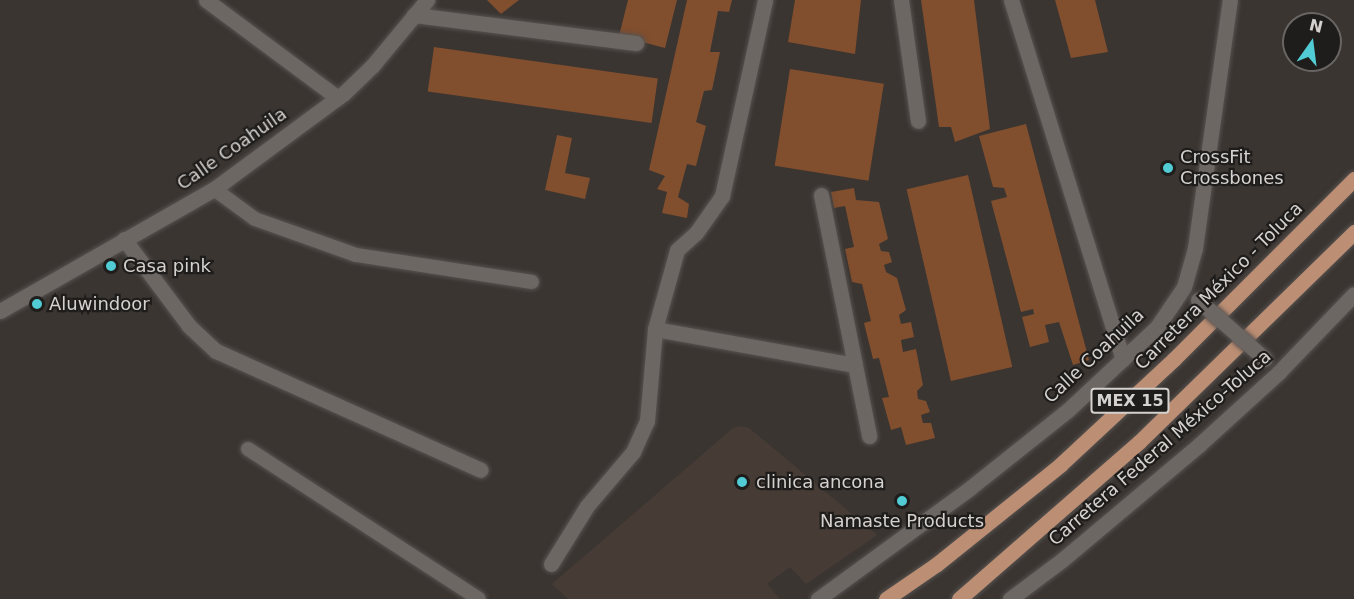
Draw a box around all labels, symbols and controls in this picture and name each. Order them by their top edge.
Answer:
north arrow [1282,12,1342,72]
text: N [1307,15,1325,37]
street label: Calle Coahuila [173,103,291,195]
place label: CrossFit Crossbones [1180,147,1284,190]
marker: CrossFit Crossbones [1161,161,1175,175]
street label: Carretera México - Toluca [1131,198,1307,374]
place label: Casa pink [123,255,211,277]
marker: Casa pink [104,259,118,273]
place label: Aluwindoor [49,293,150,315]
marker: Aluwindoor [30,297,44,311]
street label: Calle Coahuila [1040,304,1148,408]
street label: Carretera Federal México-Toluca [1044,346,1276,550]
road number: MEX 15 [1090,388,1170,414]
place label: clinica ancona [756,471,885,493]
marker: clinica ancona [733,473,751,491]
marker: Namaste Products [895,494,909,508]
place label: Namaste Products [820,510,984,532]

